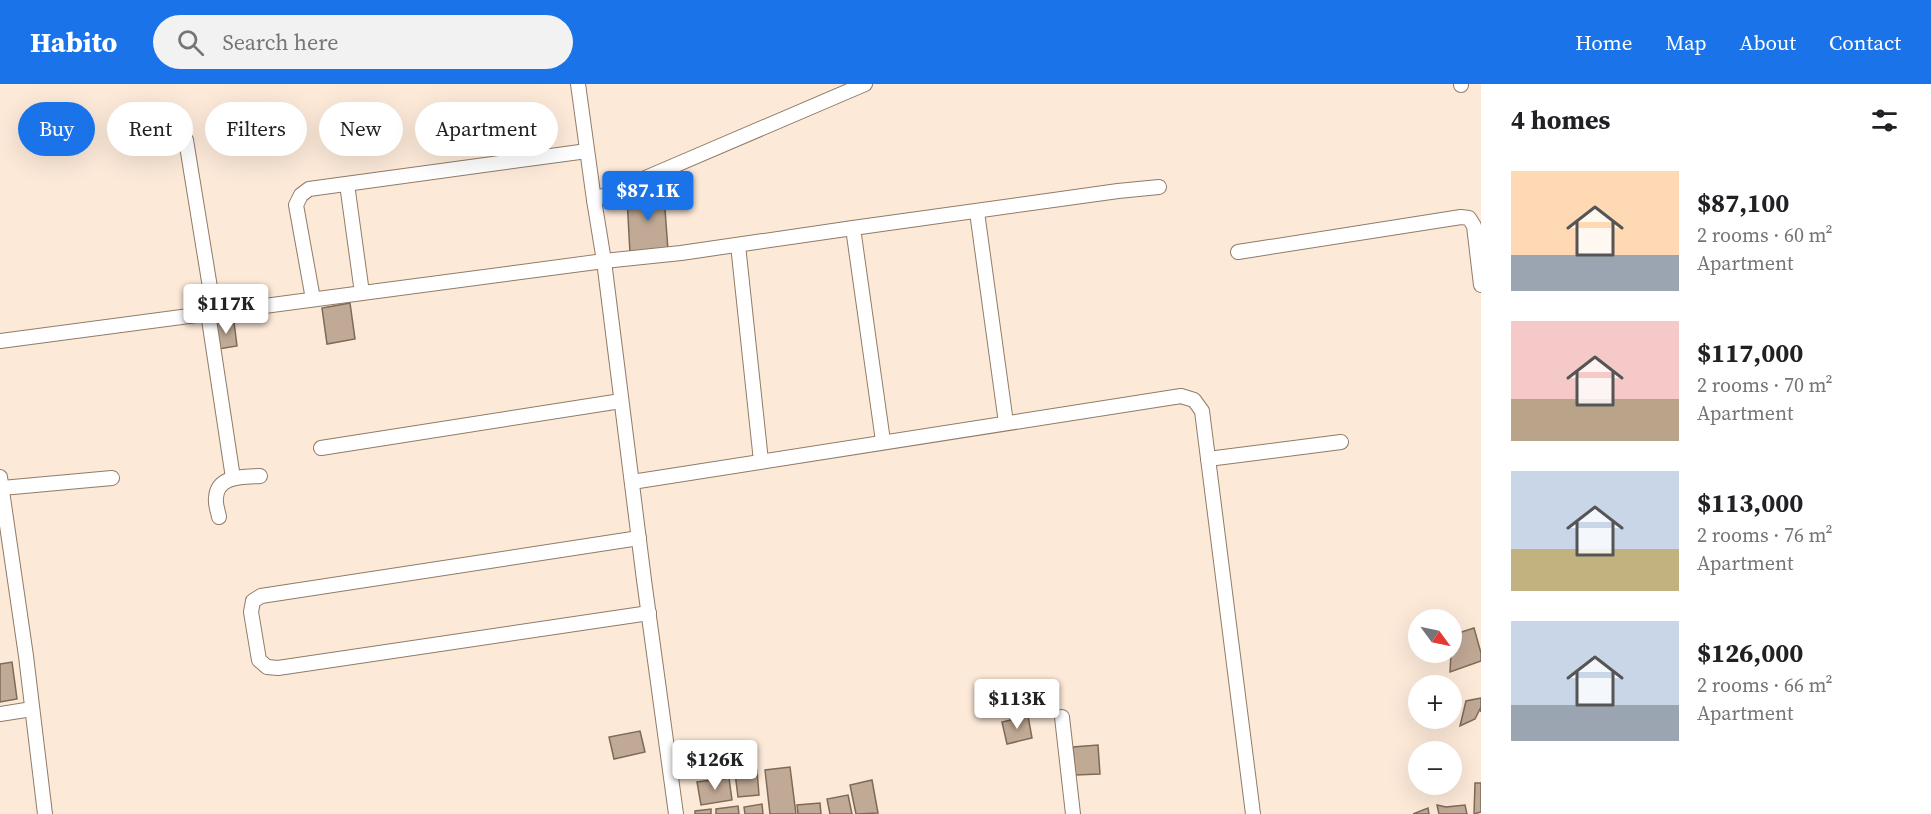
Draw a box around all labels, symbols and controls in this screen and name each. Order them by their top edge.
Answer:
search box [153,15,573,69]
text: Habito [30,23,117,61]
icon: search [174,26,207,59]
text: Search here [222,27,338,57]
text: Home [1575,28,1633,57]
text: Map [1666,28,1707,57]
text: About [1740,28,1796,57]
text: Contact [1829,28,1901,57]
chip: Buy [18,102,95,156]
chip: Rent [107,102,193,156]
chip: Filters [205,102,307,156]
chip: New [319,102,403,156]
chip: Apartment [415,102,558,156]
text: 4 homes [1511,102,1610,138]
icon: filters [1868,104,1901,137]
pin: $87.1K [599,171,697,222]
text: $87.1K [616,176,680,204]
text: $87,100 [1697,185,1789,221]
icon: home [1559,195,1631,267]
text: 2 rooms · 60 m² [1697,221,1833,249]
text: Apartment [1697,249,1794,277]
pin: $117K [184,284,268,335]
text: $117K [197,289,255,317]
text: $117,000 [1697,335,1803,371]
icon: home [1559,345,1631,417]
text: 2 rooms · 70 m² [1697,371,1833,399]
text: Apartment [1697,399,1794,427]
text: $113,000 [1697,485,1803,521]
icon: home [1559,495,1631,567]
text: 2 rooms · 76 m² [1697,521,1833,549]
text: Apartment [1697,549,1794,577]
north arrow [1408,609,1462,663]
map controls [1408,609,1462,795]
text: $126,000 [1697,635,1803,671]
icon: home [1559,645,1631,717]
text: 2 rooms · 66 m² [1697,671,1833,699]
button: + [1408,675,1462,729]
pin: $113K [975,679,1059,730]
text: $113K [988,684,1046,712]
text: Apartment [1697,699,1794,727]
pin: $126K [673,740,757,791]
button: − [1408,741,1462,795]
text: $126K [686,745,744,773]

